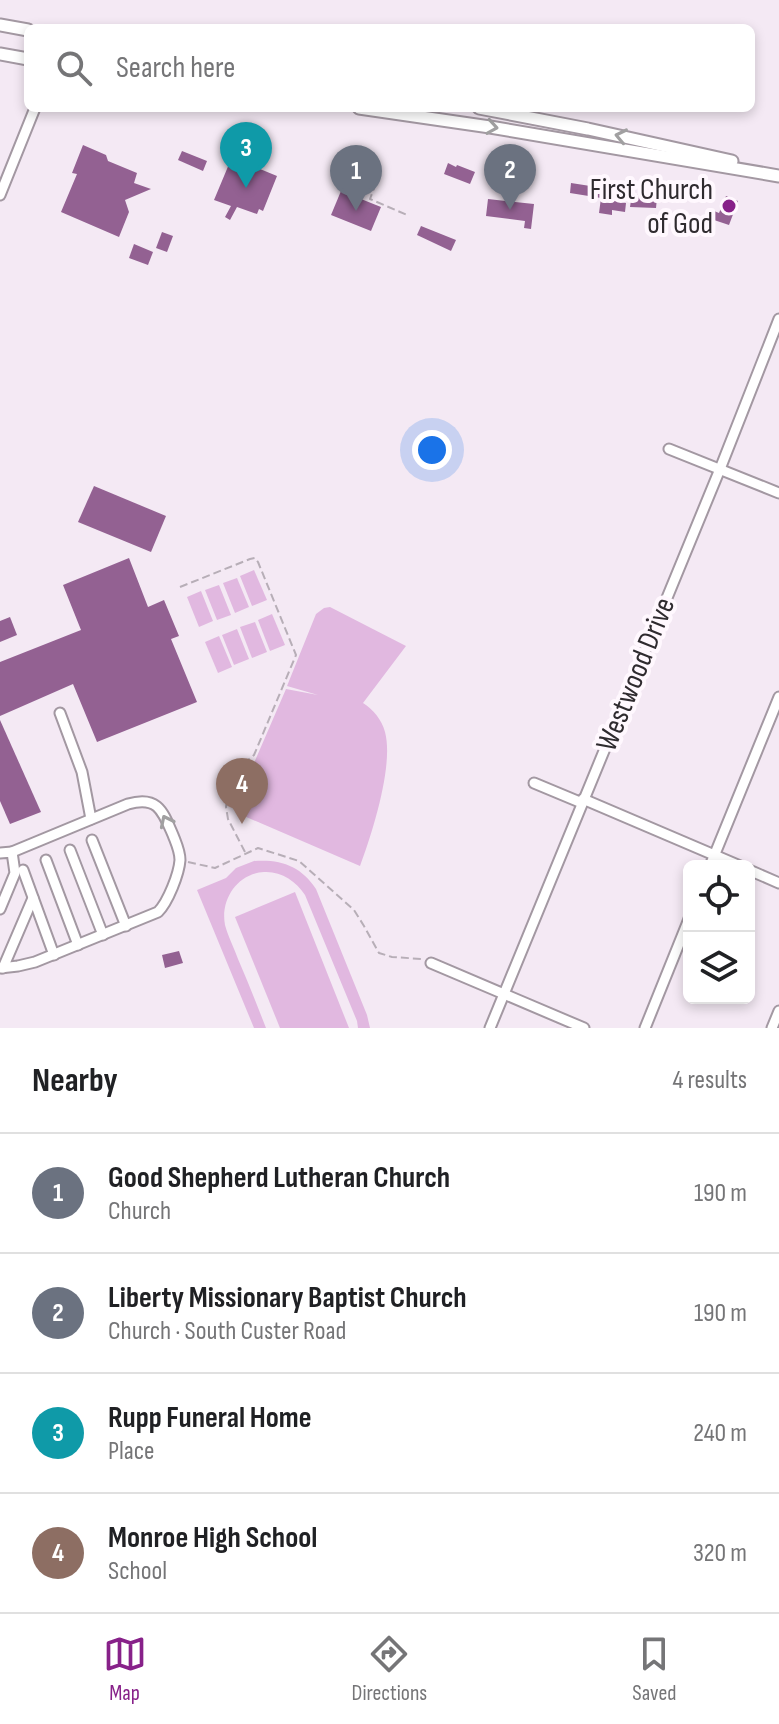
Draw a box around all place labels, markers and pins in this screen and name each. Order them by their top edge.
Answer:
pin: 3 [220,122,272,188]
pin: 2 [484,144,536,210]
pin: 1 [330,145,382,211]
place label: First Church of God [590,172,713,242]
marker: First Church of God [720,197,738,215]
pin: 4 [216,758,268,824]

